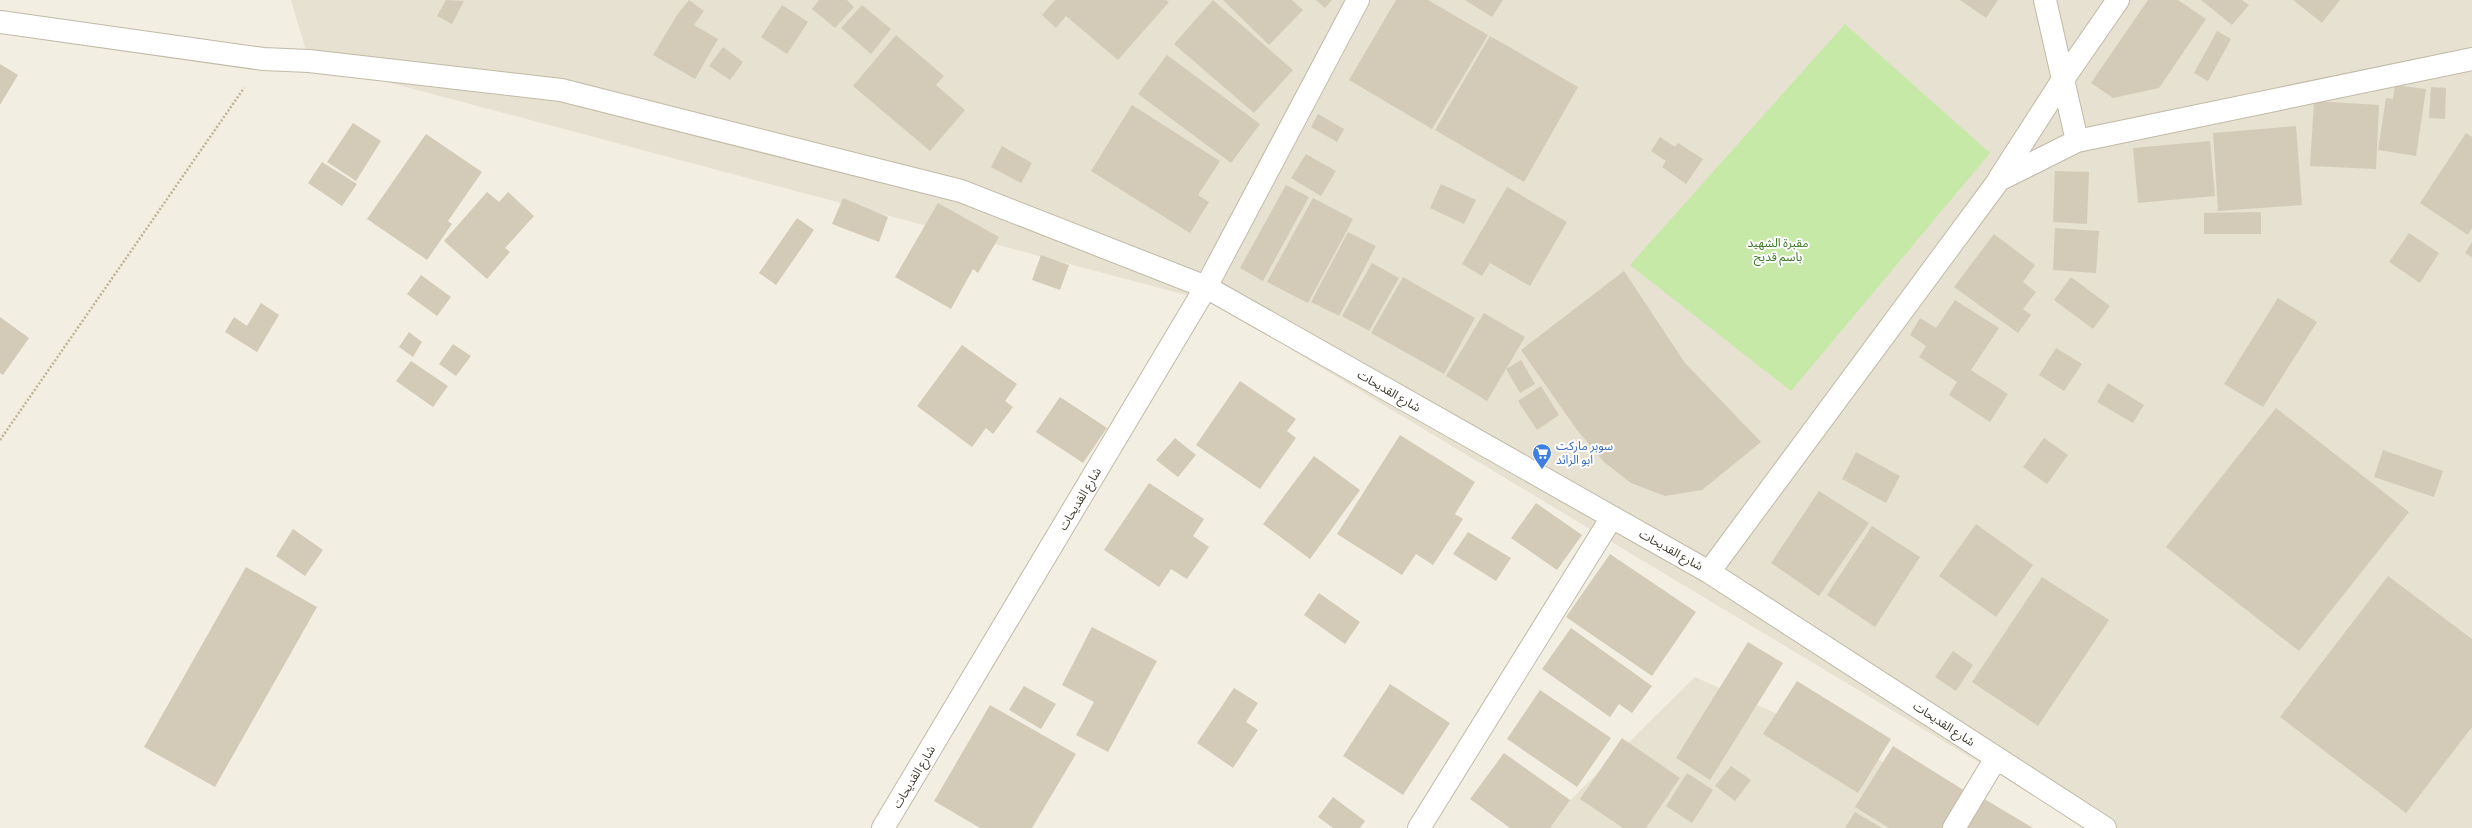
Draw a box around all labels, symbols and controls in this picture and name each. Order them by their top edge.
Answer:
park label: مقبرة الشهيد باسم قديح [1747,235,1809,266]
street label: شارع القديحات [1354,366,1424,416]
place label: سوبر ماركت ابو الرائد [1556,438,1613,469]
supermarket icon: سوبر ماركت ابو الرائد [1531,442,1553,470]
street label: شارع القديحات [1055,465,1106,534]
street label: شارع القديحات [1636,526,1706,575]
street label: شارع القديحات [1909,698,1978,751]
street label: شارع القديحات [889,743,940,812]

